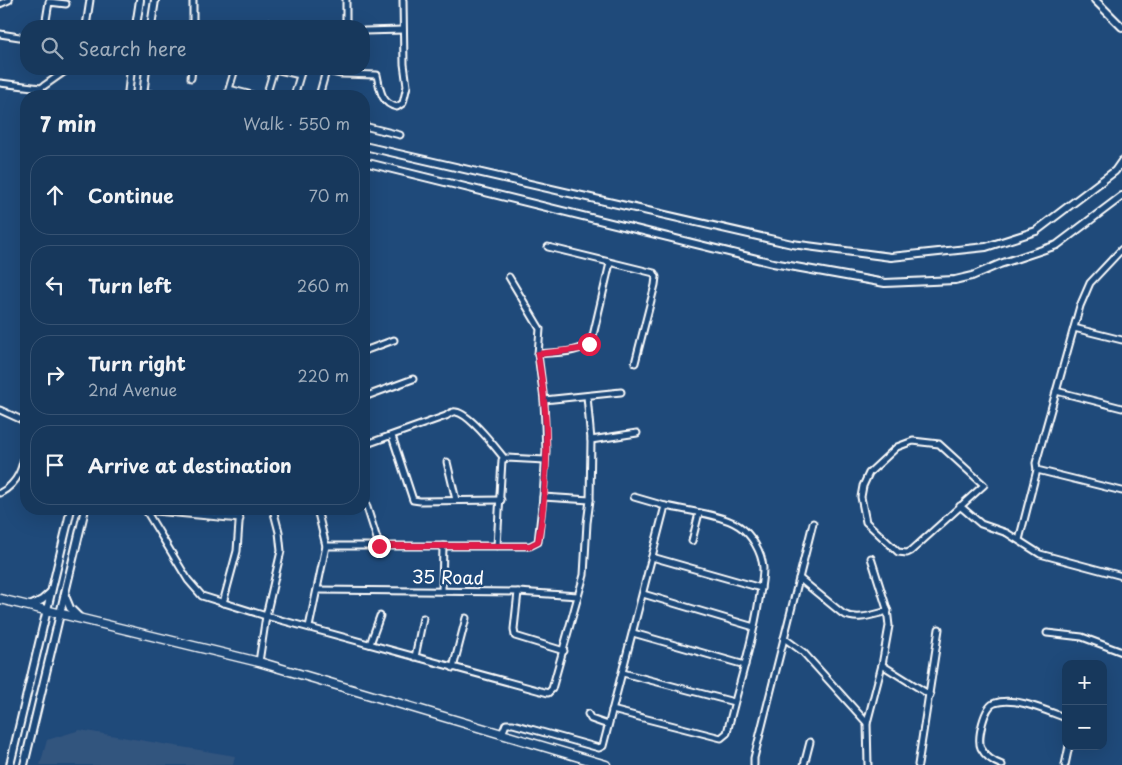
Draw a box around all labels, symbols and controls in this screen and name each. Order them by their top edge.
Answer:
search box [20,20,370,75]
icon: search [38,34,66,62]
text: Search here [78,34,187,62]
text: 7 min [40,107,96,139]
text: Walk · 550 m [243,111,350,135]
icon: ahead [41,181,69,209]
text: Continue [88,181,174,209]
text: 70 m [309,183,349,207]
icon: left [41,271,69,299]
text: Turn left [88,271,172,299]
text: 260 m [297,273,349,297]
route start [578,333,601,356]
text: Turn right [88,349,186,377]
icon: right [41,361,69,389]
text: 220 m [298,363,349,387]
text: 2nd Avenue [88,377,177,401]
icon: arrive [41,451,69,479]
text: Arrive at destination [88,451,292,479]
route end [368,535,391,558]
street label: 35 Road [412,562,484,591]
map controls [1062,660,1107,750]
button: + [1062,660,1107,705]
button: − [1062,705,1107,750]

